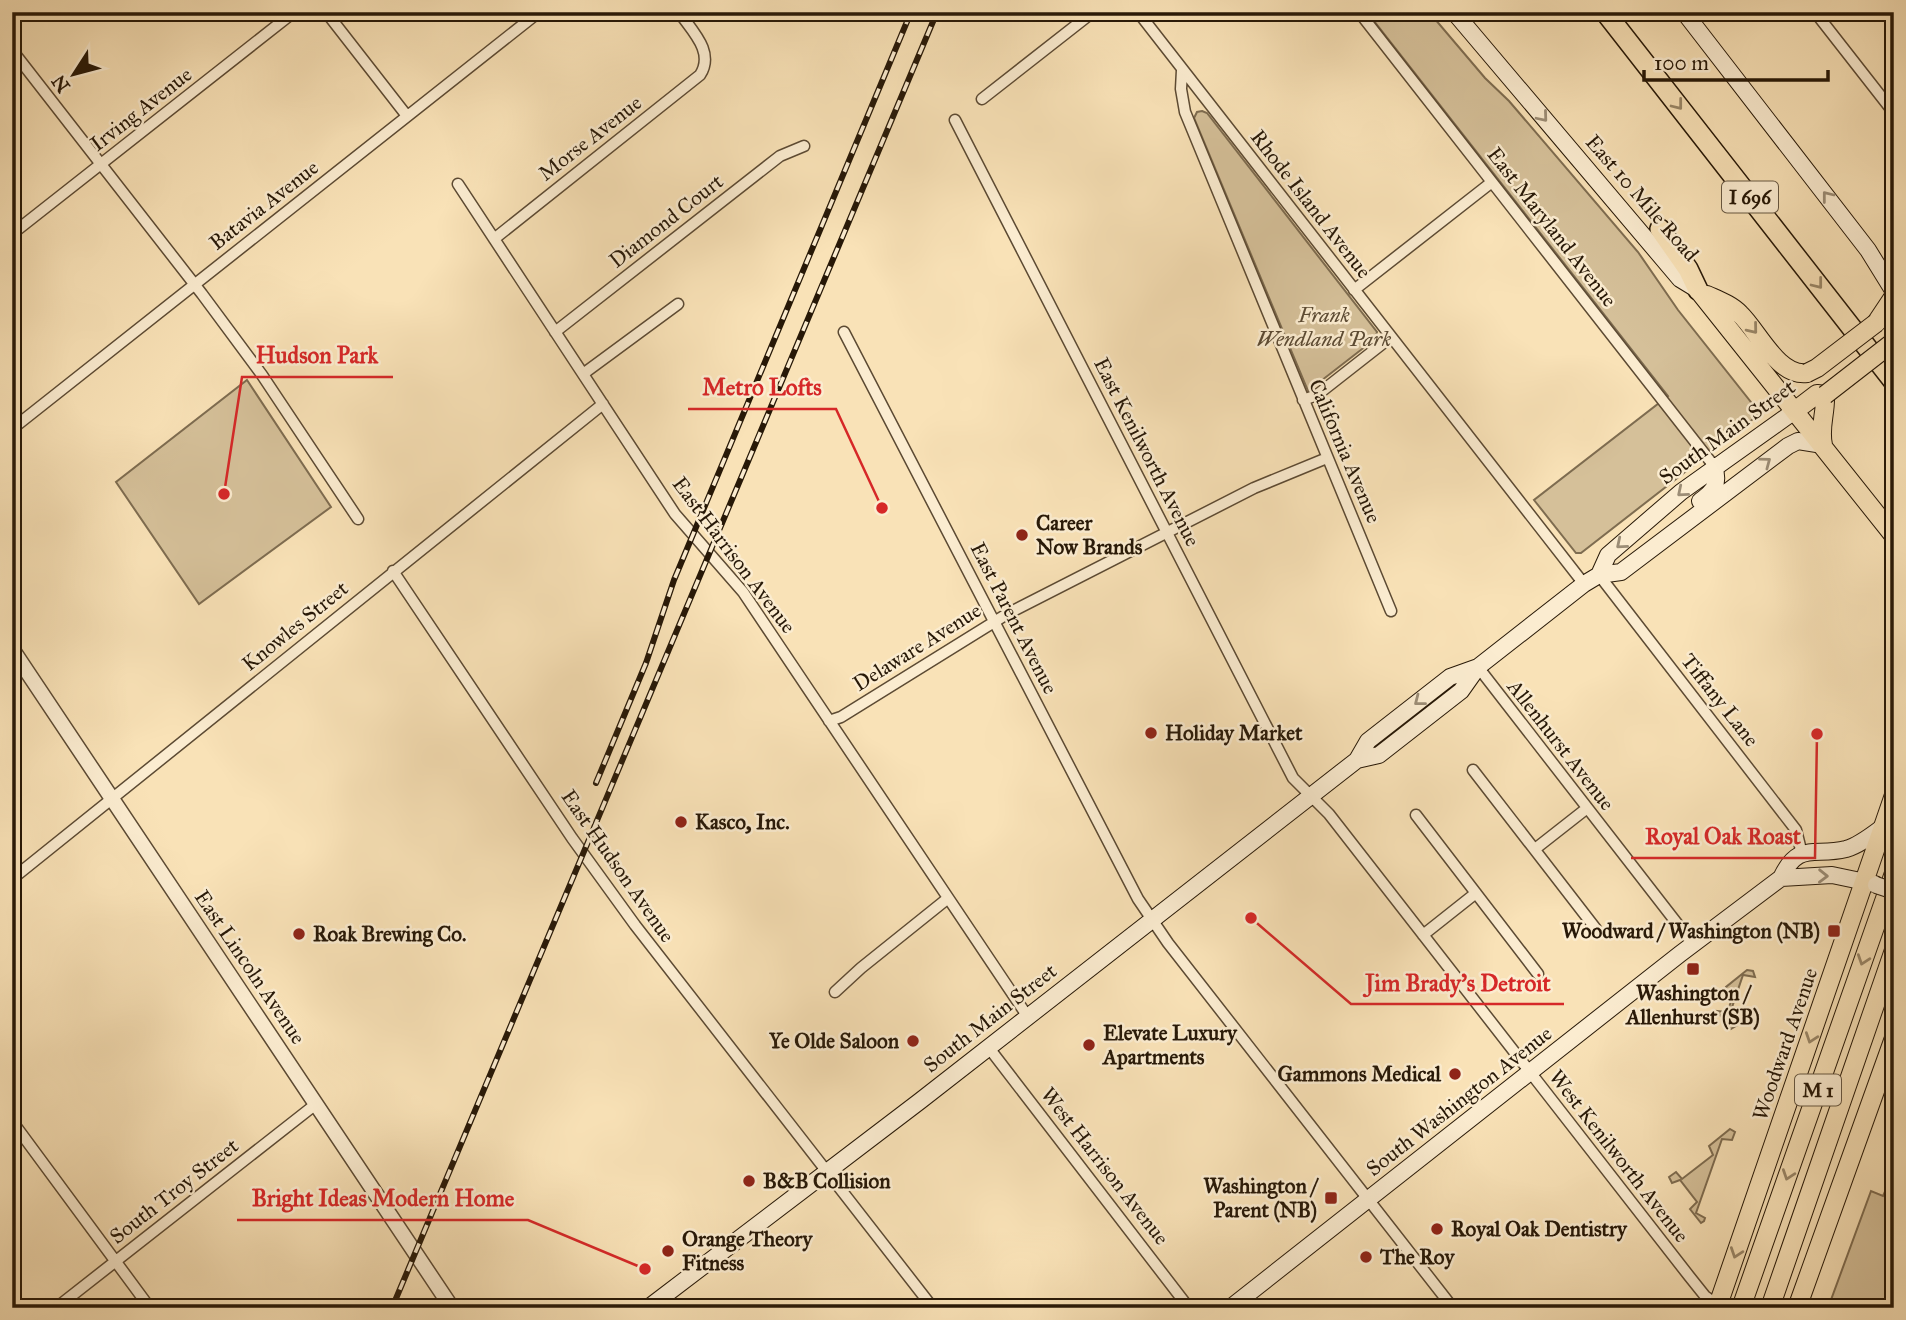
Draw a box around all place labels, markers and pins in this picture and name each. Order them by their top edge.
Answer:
callout: Hudson Park [242,333,393,377]
callout: Metro Lofts [688,365,836,409]
place label: Career Now Brands [1036,510,1143,560]
marker: Career Now Brands [1014,527,1030,543]
place label: Holiday Market [1165,720,1303,746]
marker: Holiday Market [1143,725,1159,741]
place label: Kasco, Inc. [695,809,790,835]
marker: Kasco, Inc. [673,814,689,830]
callout: Royal Oak Roast [1631,814,1815,858]
place label: Woodward / Washington (NB) [1562,918,1820,944]
place label: Roak Brewing Co. [313,921,466,947]
marker: Woodward / Washington (NB) [1826,923,1842,939]
marker: Roak Brewing Co. [291,926,307,942]
callout: Jim Brady's Detroit [1351,960,1564,1004]
marker: Washington / Allenhurst (SB) [1685,961,1701,977]
place label: Washington / Allenhurst (SB) [1624,980,1760,1030]
place label: Elevate Luxury Apartments [1101,1020,1238,1070]
place label: Ye Olde Saloon [768,1028,900,1054]
marker: Ye Olde Saloon [905,1033,921,1049]
marker: Elevate Luxury Apartments [1081,1037,1097,1053]
place label: Gammons Medical [1277,1061,1442,1087]
marker: Gammons Medical [1447,1066,1463,1082]
place label: B&B Collision [763,1168,891,1194]
marker: B&B Collision [741,1173,757,1189]
place label: Washington / Parent (NB) [1203,1173,1319,1223]
callout: Bright Ideas Modern Home [237,1176,528,1220]
marker: Washington / Parent (NB) [1323,1190,1339,1206]
place label: Royal Oak Dentistry [1451,1216,1628,1242]
marker: Royal Oak Dentistry [1429,1221,1445,1237]
place label: Orange Theory Fitness [682,1226,813,1276]
marker: Orange Theory Fitness [660,1243,676,1259]
place label: The Roy [1379,1244,1455,1270]
marker: The Roy [1358,1249,1374,1265]

